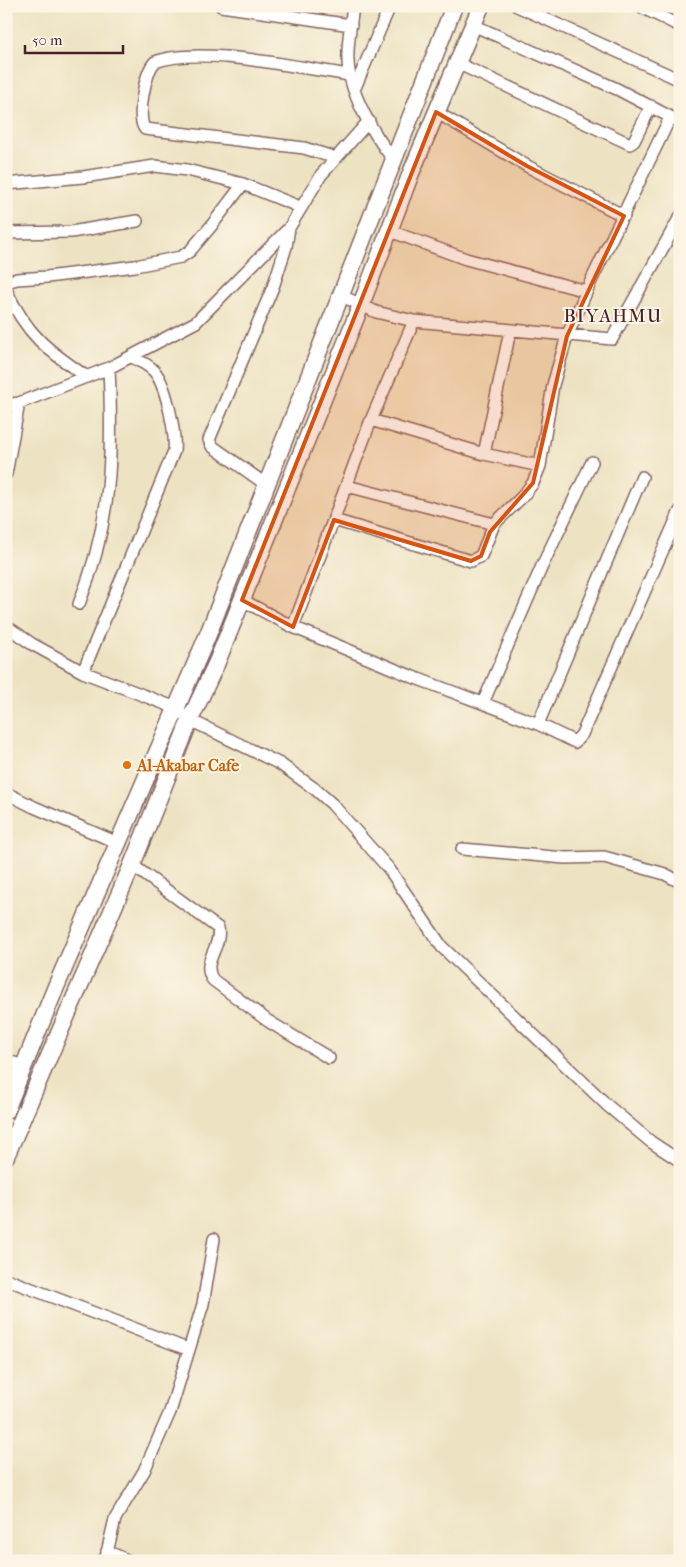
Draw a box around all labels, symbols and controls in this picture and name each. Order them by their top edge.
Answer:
scale bar [25,22,122,54]
text: 50 m [32,31,63,49]
district label: BIYAHMU [564,305,662,327]
place label: Al-Akabar Cafe [136,756,239,775]
marker: Al-Akabar Cafe [121,759,133,771]

